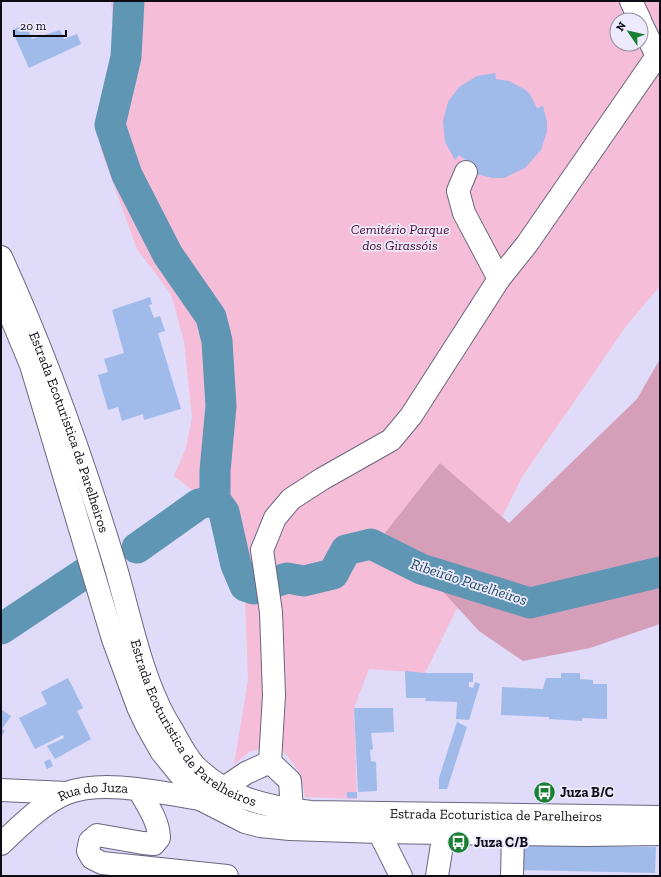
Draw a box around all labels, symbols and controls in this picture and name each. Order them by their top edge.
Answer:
scale bar [14,12,66,38]
north arrow [609,12,649,52]
text: 20 m [20,19,47,33]
text: N [613,19,629,34]
park label: Cemitério Parque dos Girassóis [351,221,449,254]
street label: Estrada Ecoturistica de Parelheiros [26,329,113,535]
water label: Ribeirão Parelheiros [408,555,530,609]
street label: Estrada Ecoturistica de Parelheiros [127,637,259,810]
street label: Rua do Juza [55,778,129,805]
bus stop icon: Juza B/C [531,779,557,805]
place label: Juza B/C [560,784,614,801]
street label: Estrada Ecoturistica de Parelheiros [390,805,602,825]
bus stop icon: Juza C/B [445,829,471,855]
place label: Juza C/B [474,834,528,851]

